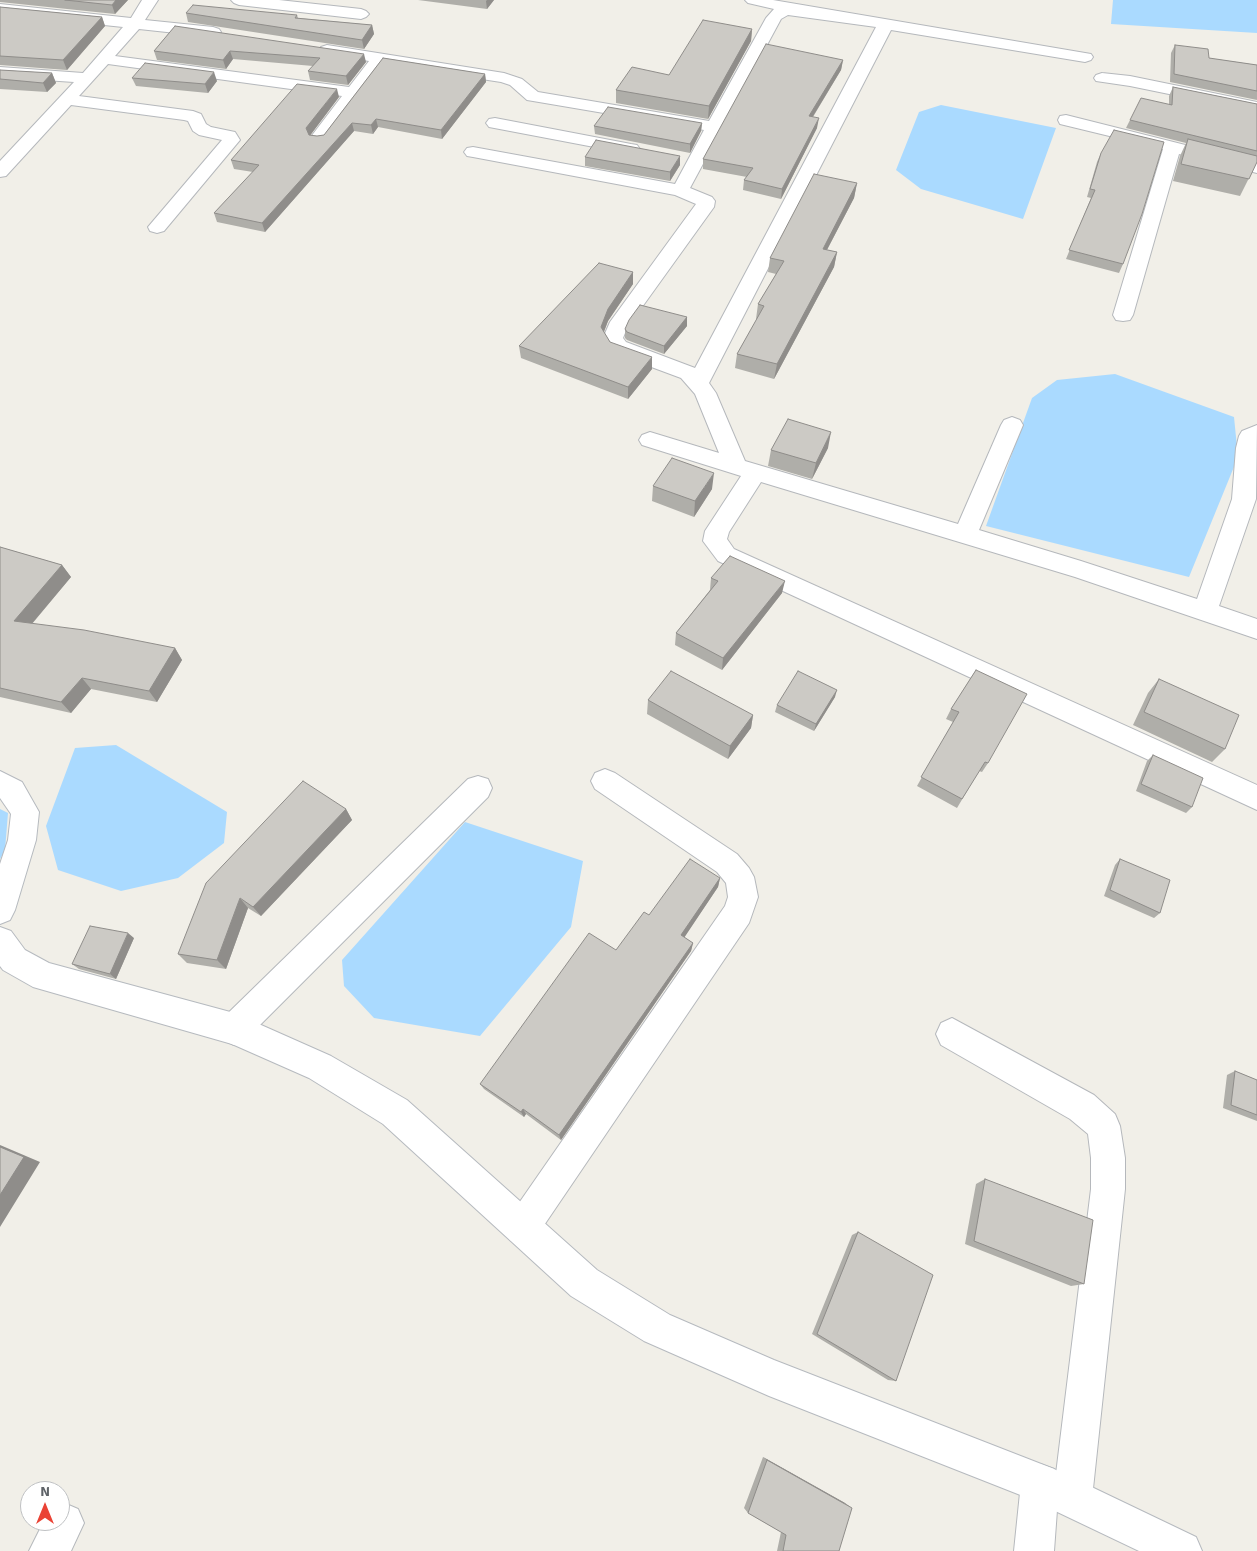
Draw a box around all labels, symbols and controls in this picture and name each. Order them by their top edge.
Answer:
north arrow [20,1481,70,1531]
text: N [40,1483,50,1500]

